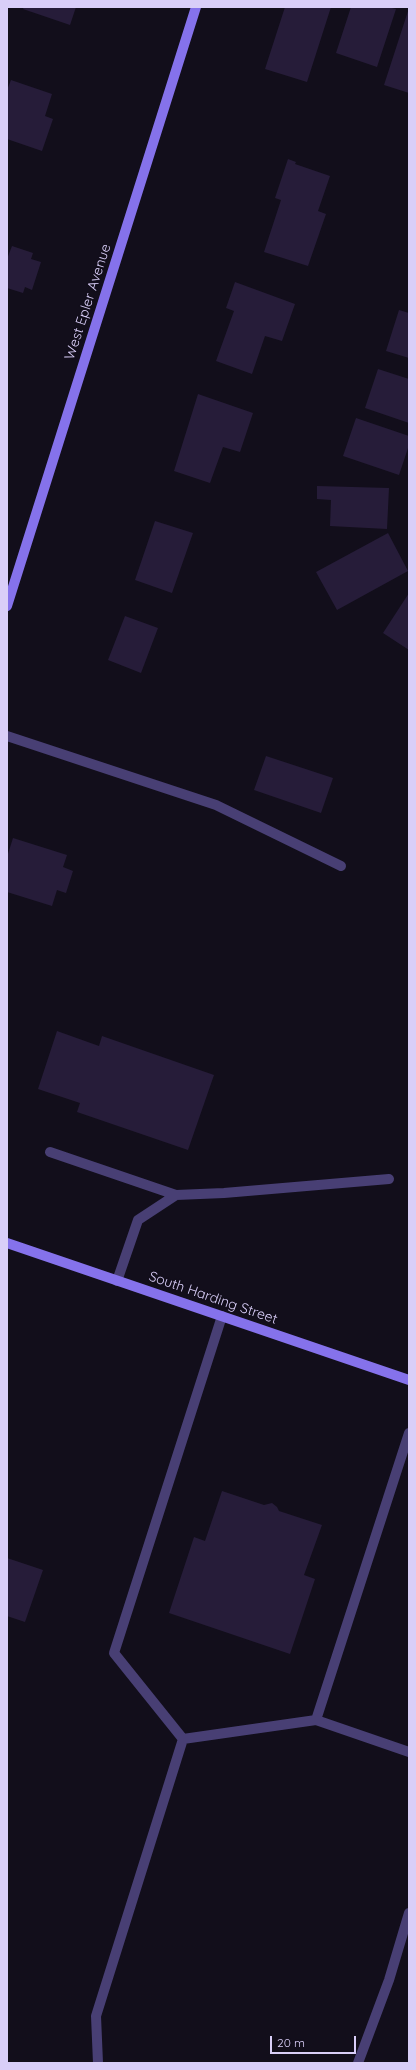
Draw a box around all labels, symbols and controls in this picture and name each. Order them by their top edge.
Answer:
street label: West Epler Avenue [61,242,115,362]
street label: South Harding Street [147,1268,279,1328]
scale bar [272,2028,358,2054]
text: 20 m [277,2035,305,2050]

